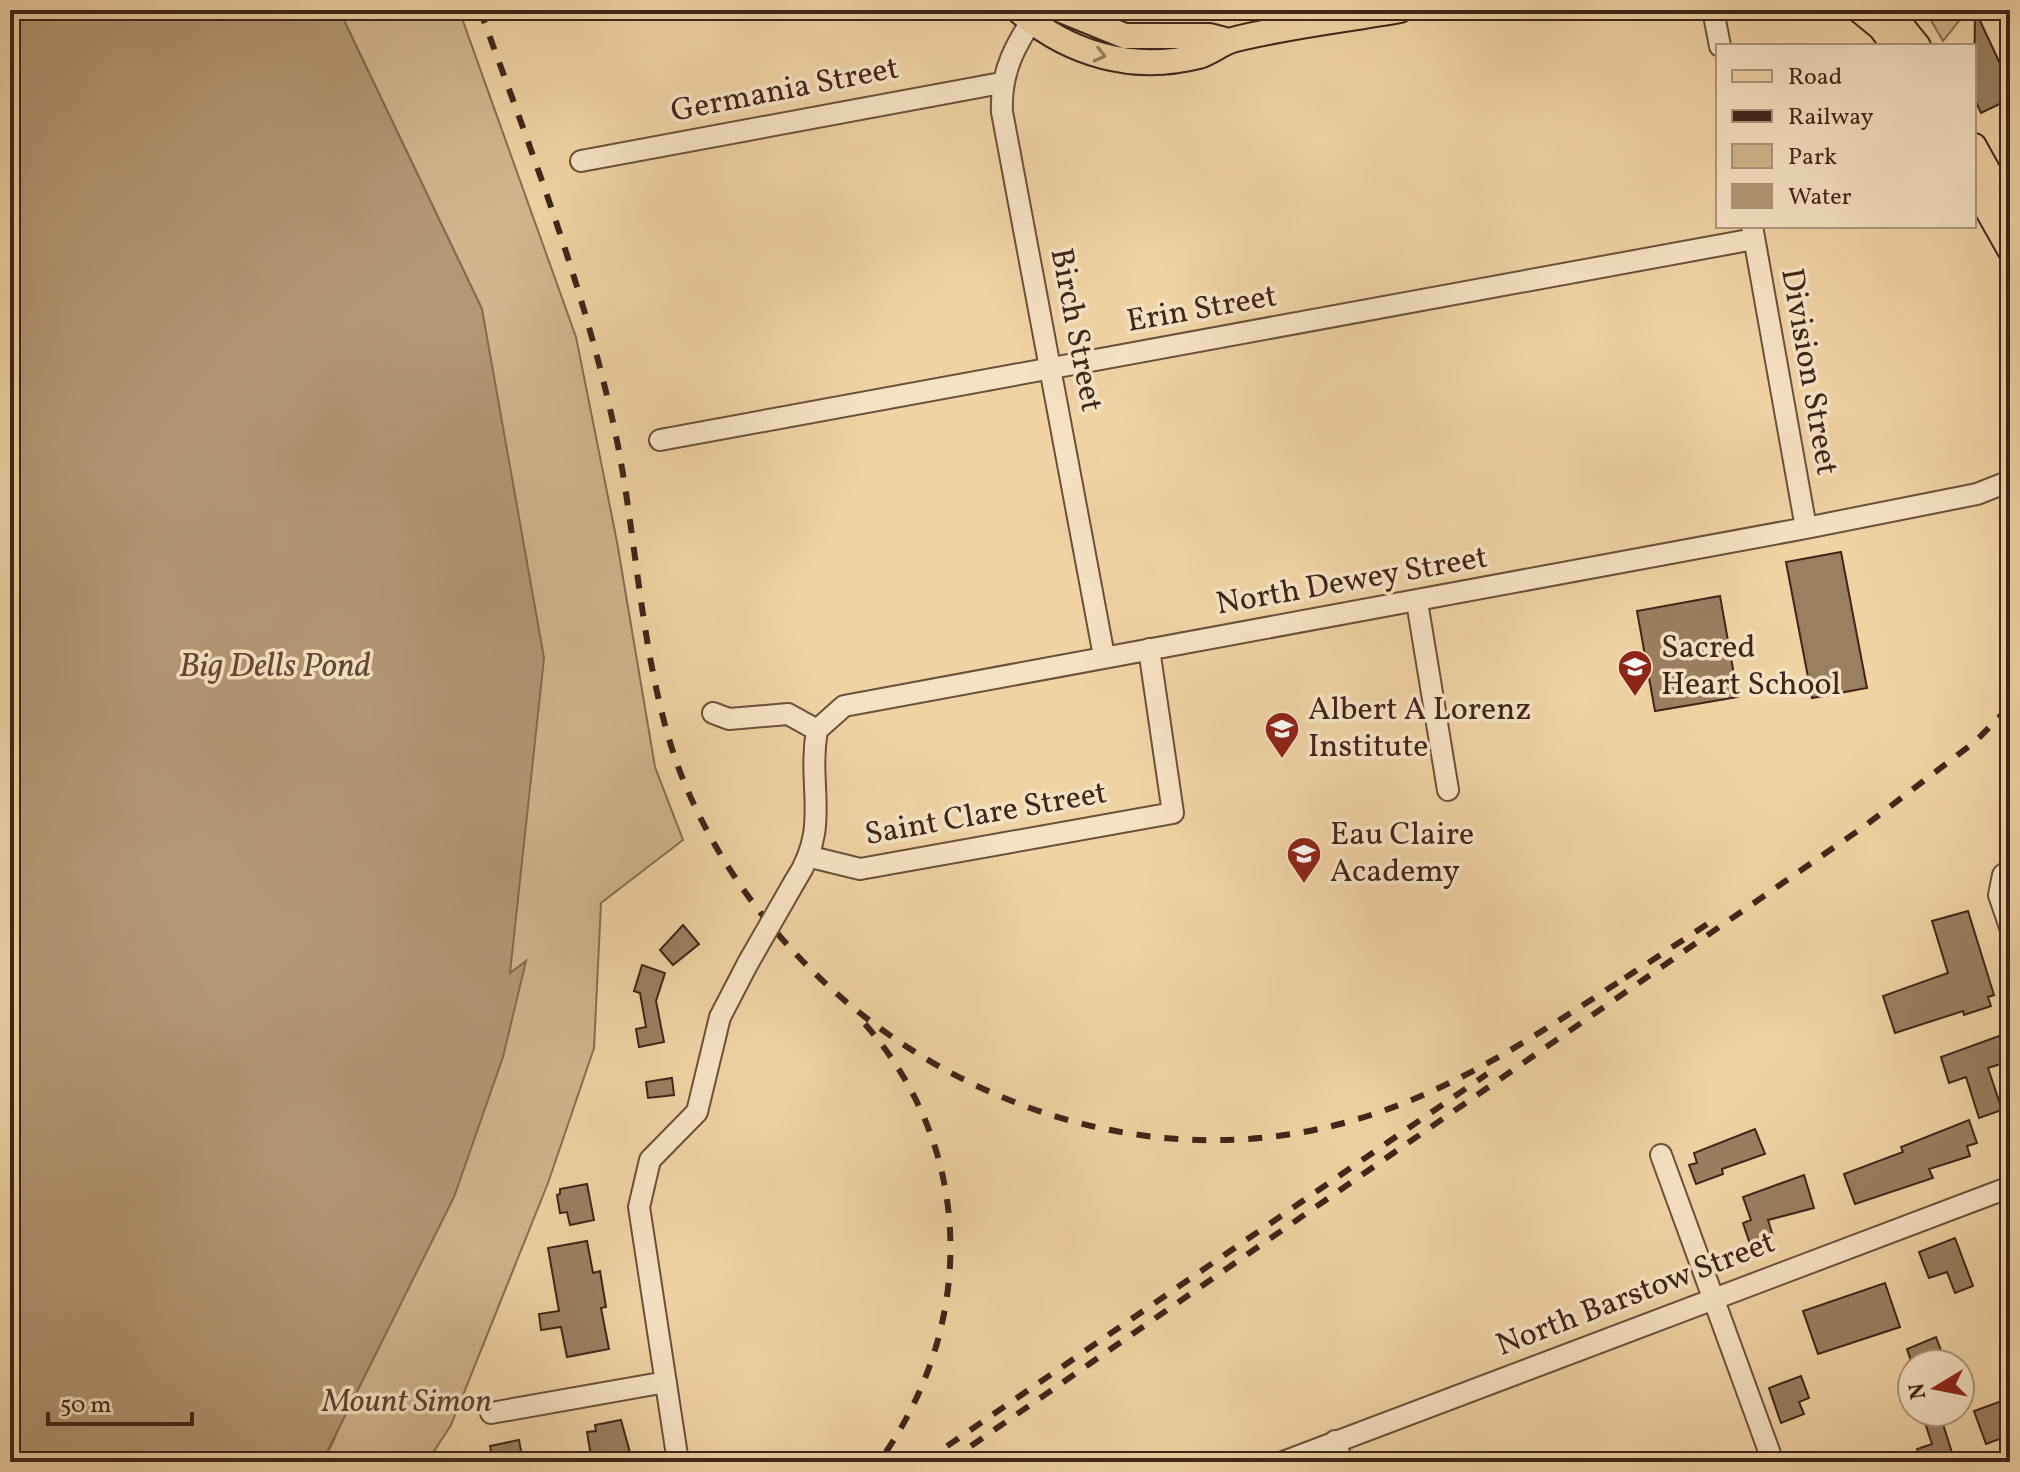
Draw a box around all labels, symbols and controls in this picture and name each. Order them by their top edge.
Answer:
legend [1716,44,1976,228]
one-way arrow [1093,46,1107,63]
street label: Germania Street [667,47,903,135]
text: Road [1788,61,1842,95]
text: Railway [1788,101,1874,135]
text: Park [1788,141,1837,175]
text: Water [1788,181,1852,215]
street label: Birch Street [1038,244,1112,416]
street label: Division Street [1768,265,1848,479]
street label: Erin Street [1124,275,1280,345]
street label: North Dewey Street [1213,536,1491,628]
place label: Sacred Heart School [1661,627,1841,708]
water label: Big Dells Pond [179,644,371,691]
school or university icon: Sacred Heart School [1616,648,1654,698]
place label: Albert A Lorenz Institute [1308,689,1531,770]
school or university icon: Albert A Lorenz Institute [1263,710,1301,760]
street label: Saint Clare Street [861,772,1111,858]
place label: Eau Claire Academy [1330,814,1474,895]
school or university icon: Eau Claire Academy [1285,835,1323,885]
street label: North Barstow Street [1490,1222,1782,1368]
north arrow [1896,1348,1976,1428]
scale bar [48,1376,192,1426]
text: N [1902,1380,1935,1402]
park label: Mount Simon [321,1381,492,1425]
text: 50 m [60,1389,112,1423]

